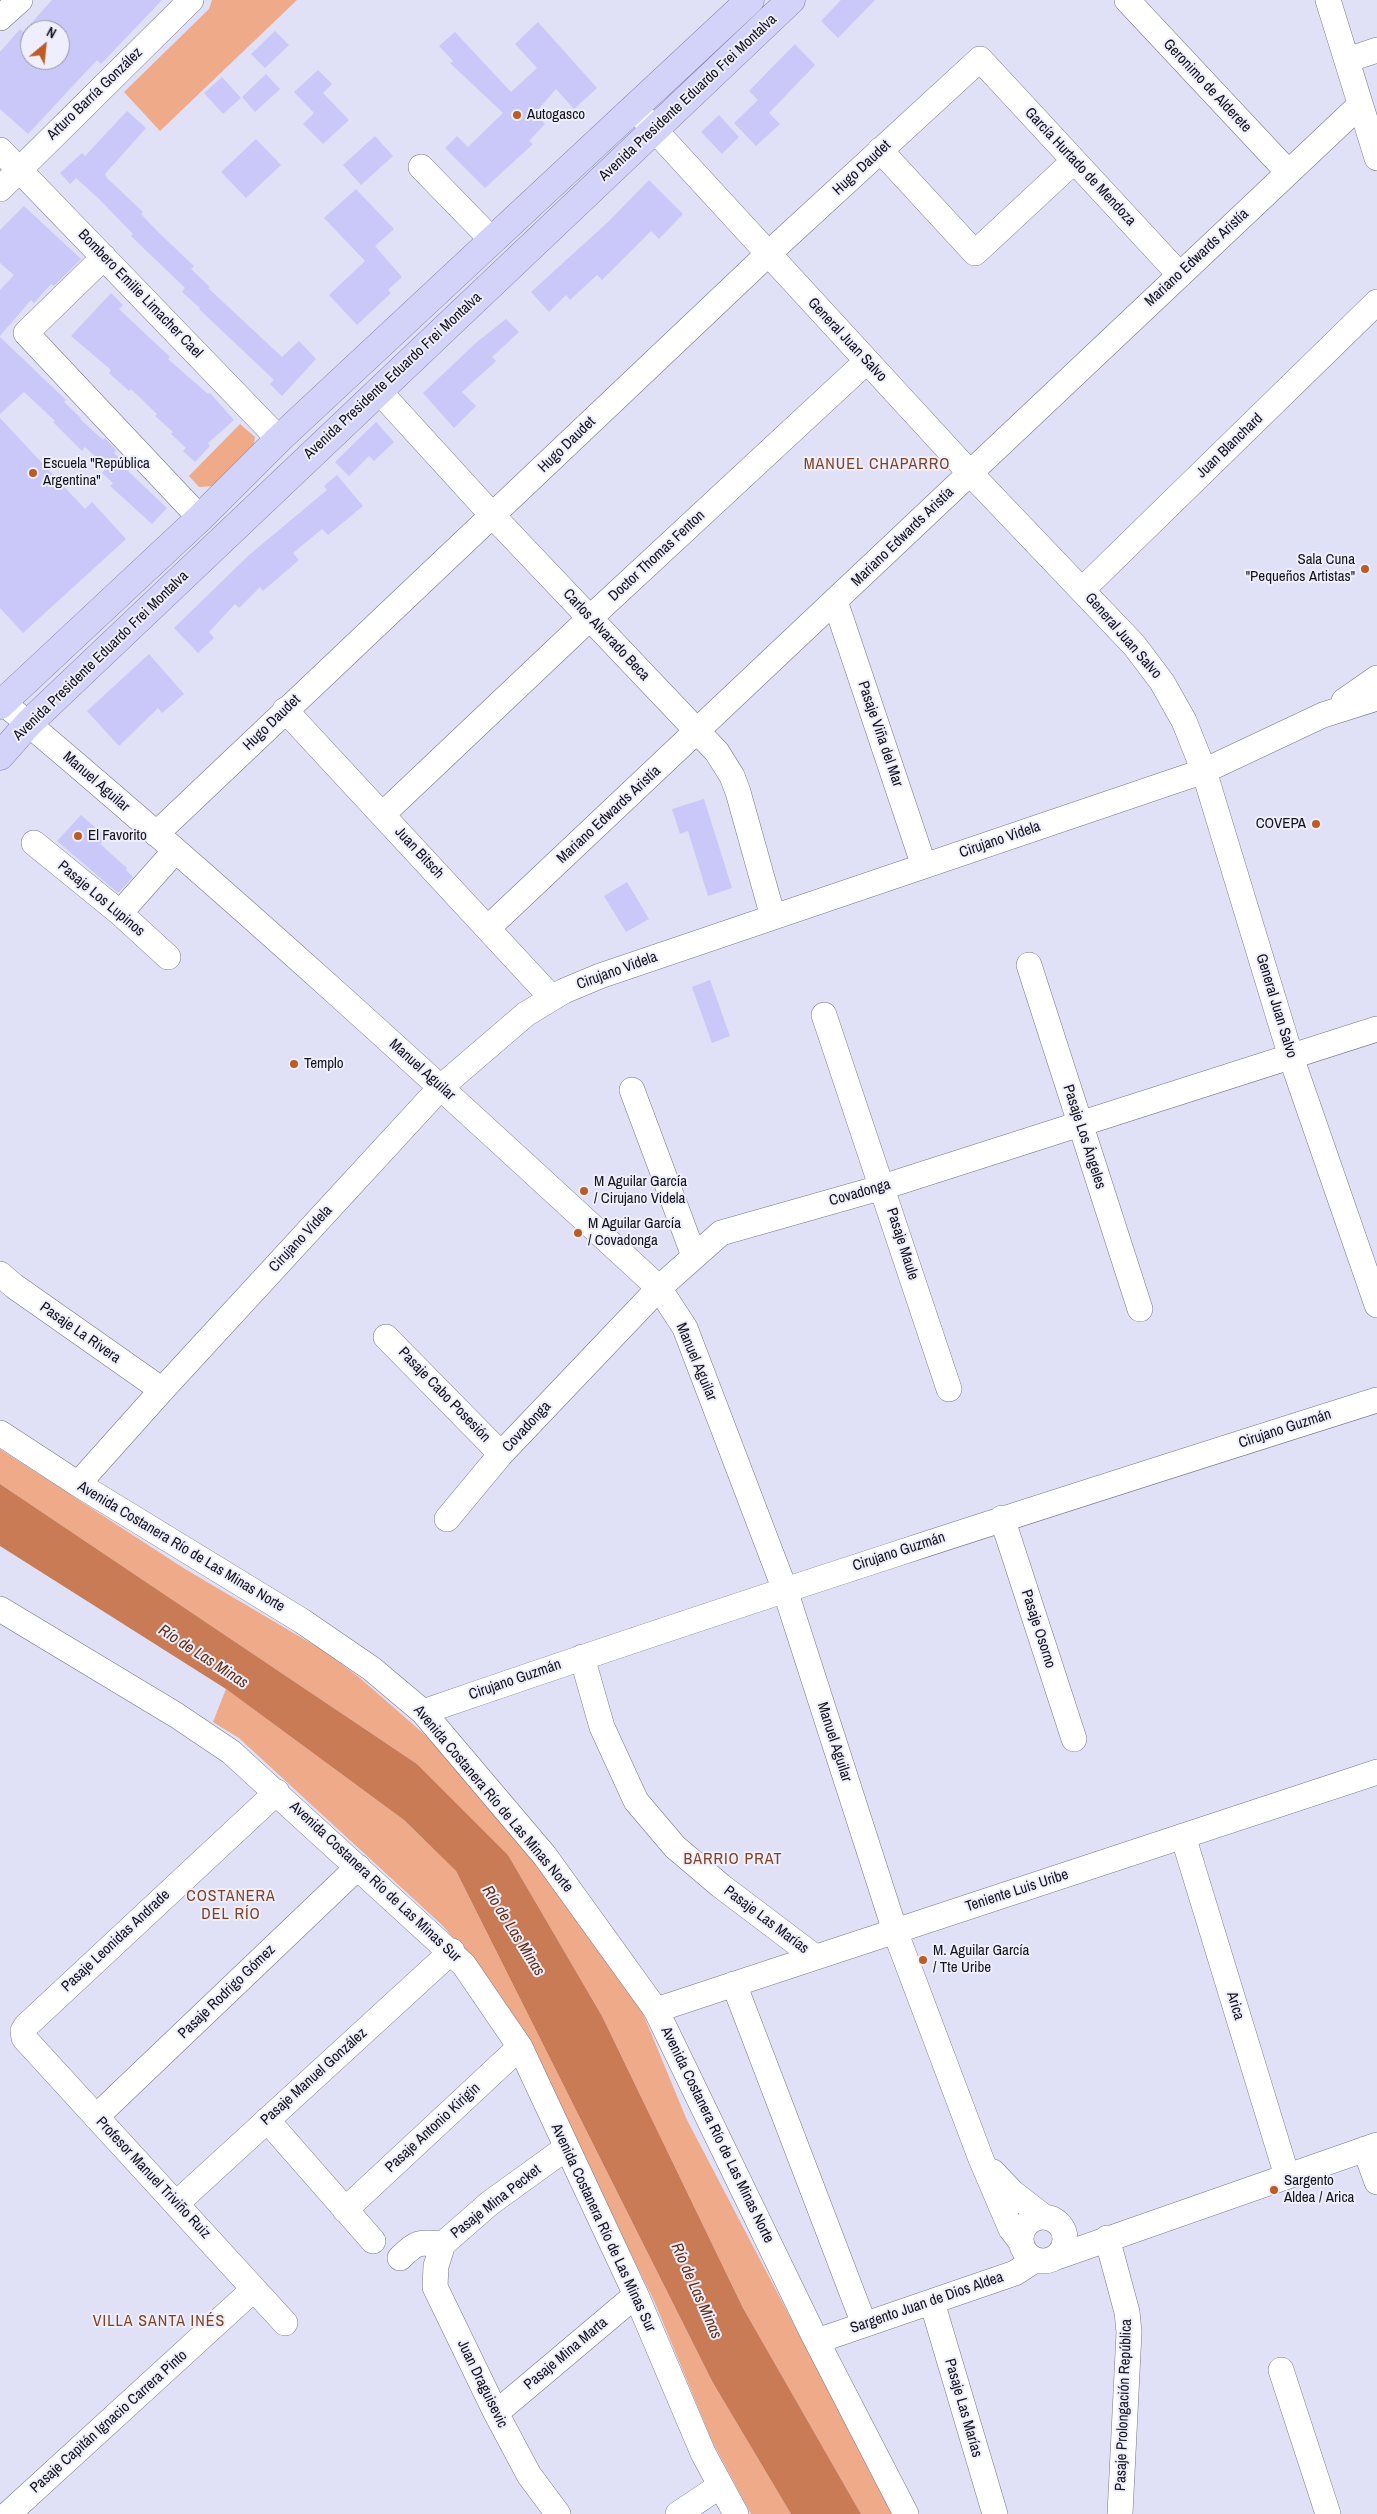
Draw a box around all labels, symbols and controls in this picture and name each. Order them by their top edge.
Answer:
street label: Avenida Presidente Eduardo Frei Montalva [595,11,781,185]
north arrow [20,20,70,70]
text: N [44,23,59,43]
street label: Geronimo de Alderete [1159,36,1255,136]
street label: Arturo Barría González [44,44,146,144]
street label: García Hurtado de Mendoza [1020,104,1140,230]
place label: Autogasco [527,106,585,124]
marker: Autogasco [511,109,523,121]
street label: Hugo Daudet [829,137,895,199]
street label: Mariano Edwards Aristía [1141,205,1253,311]
street label: Bombero Emilie Limacher Cael [74,226,206,362]
street label: Avenida Presidente Eduardo Frei Montalva [300,289,486,463]
street label: General Juan Salvo [804,294,890,386]
street label: Juan Blanchard [1193,410,1267,482]
street label: Hugo Daudet [535,413,599,477]
place label: Escuela "República Argentina" [43,455,150,490]
district label: MANUEL CHAPARRO [802,455,952,475]
marker: Escuela "República Argentina" [27,467,39,479]
street label: Mariano Edwards Aristía [848,484,958,590]
street label: Doctor Thomas Fenton [605,507,709,605]
place label: Sala Cuna "Pequeños Artistas" [1246,551,1355,586]
marker: Sala Cuna "Pequeños Artistas" [1359,563,1371,575]
street label: Avenida Presidente Eduardo Frei Montalva [10,567,192,745]
street label: Carlos Alvarado Beca [559,585,653,685]
street label: General Juan Salvo [1081,589,1165,683]
street label: Pasaje Viña del Mar [853,679,907,789]
street label: Hugo Daudet [240,691,304,755]
street label: Manuel Aguilar [59,748,133,816]
street label: Mariano Edwards Aristía [553,762,665,868]
place label: COVEPA [1256,815,1306,833]
street label: Cirujano Videla [957,818,1043,862]
marker: COVEPA [1310,818,1322,830]
street label: Juan Bitsch [391,823,447,883]
place label: El Favorito [88,827,147,845]
marker: El Favorito [72,830,84,842]
street label: Pasaje Los Lupinos [54,857,148,941]
street label: Cirujano Videla [574,948,660,994]
street label: General Juan Salvo [1252,952,1300,1060]
street label: Manuel Aguilar [385,1036,459,1104]
place label: Templo [304,1055,344,1073]
marker: Templo [288,1058,300,1070]
street label: Pasaje Los Ángeles [1059,1083,1109,1191]
place label: M Aguilar García / Cirujano Videla [594,1173,687,1208]
street label: Covadonga [827,1176,893,1210]
marker: M Aguilar García / Cirujano Videla [578,1185,590,1197]
street label: Cirujano Videla [266,1202,336,1276]
street label: Pasaje Maule [882,1206,922,1282]
place label: M Aguilar García / Covadonga [588,1215,681,1250]
marker: M Aguilar García / Covadonga [572,1227,584,1239]
street label: Pasaje La Rivera [36,1299,124,1367]
street label: Manuel Aguilar [672,1320,720,1404]
street label: Pasaje Cabo Posesión [394,1344,494,1446]
street label: Covadonga [499,1398,555,1456]
street label: Cirujano Guzmán [1236,1406,1334,1452]
street label: Avenida Costanera Río de Las Minas Norte [74,1478,288,1616]
street label: Cirujano Guzmán [850,1529,948,1575]
street label: Pasaje Osorno [1017,1588,1059,1670]
water label: Río de Las Minas [155,1621,251,1693]
street label: Cirujano Guzmán [467,1656,563,1704]
street label: Manuel Aguilar [813,1700,855,1784]
street label: Avenida Costanera Río de Las Minas Norte [409,1702,577,1896]
street label: Avenida Costanera Río de Las Minas Sur [286,1798,464,1966]
district label: BARRIO PRAT [682,1850,784,1870]
street label: Teniente Luis Uribe [963,1866,1071,1916]
water label: Río de Las Minas [478,1882,548,1980]
street label: Pasaje Las Marías [720,1882,812,1958]
street label: Pasaje Leonidas Andrade [58,1886,174,1996]
district label: COSTANERA DEL RÍO [185,1887,277,1925]
street label: Pasaje Rodrigo Gómez [175,1941,279,2043]
place label: M. Aguilar García / Tte Uribe [933,1942,1029,1977]
marker: M. Aguilar García / Tte Uribe [917,1954,929,1966]
street label: Arica [1222,1990,1248,2022]
street label: Avenida Costanera Río de Las Minas Norte [657,2024,777,2246]
street label: Pasaje Manuel González [257,2025,371,2129]
street label: Pasaje Antonio Kirigin [382,2079,484,2177]
street label: Profesor Manuel Triviño Ruiz [92,2113,214,2243]
street label: Avenida Costanera Río de Las Minas Sur [547,2121,659,2335]
street label: Pasaje Mina Pecket [447,2161,545,2243]
place label: Sargento Aldea / Arica [1284,2172,1354,2207]
marker: Sargento Aldea / Arica [1268,2184,1280,2196]
water label: Río de Las Minas [666,2240,726,2342]
street label: Sargento Juan de Dios Aldea [848,2268,1006,2338]
district label: VILLA SANTA INÉS [91,2312,227,2332]
street label: Pasaje Mina Marta [521,2314,611,2394]
street label: Pasaje Prolongación República [1112,2319,1136,2491]
street label: Juan Draguisevic [453,2337,511,2431]
street label: Pasaje Capitán Ignacio Carrera Pinto [27,2347,191,2497]
street label: Pasaje Las Marías [940,2357,986,2459]

